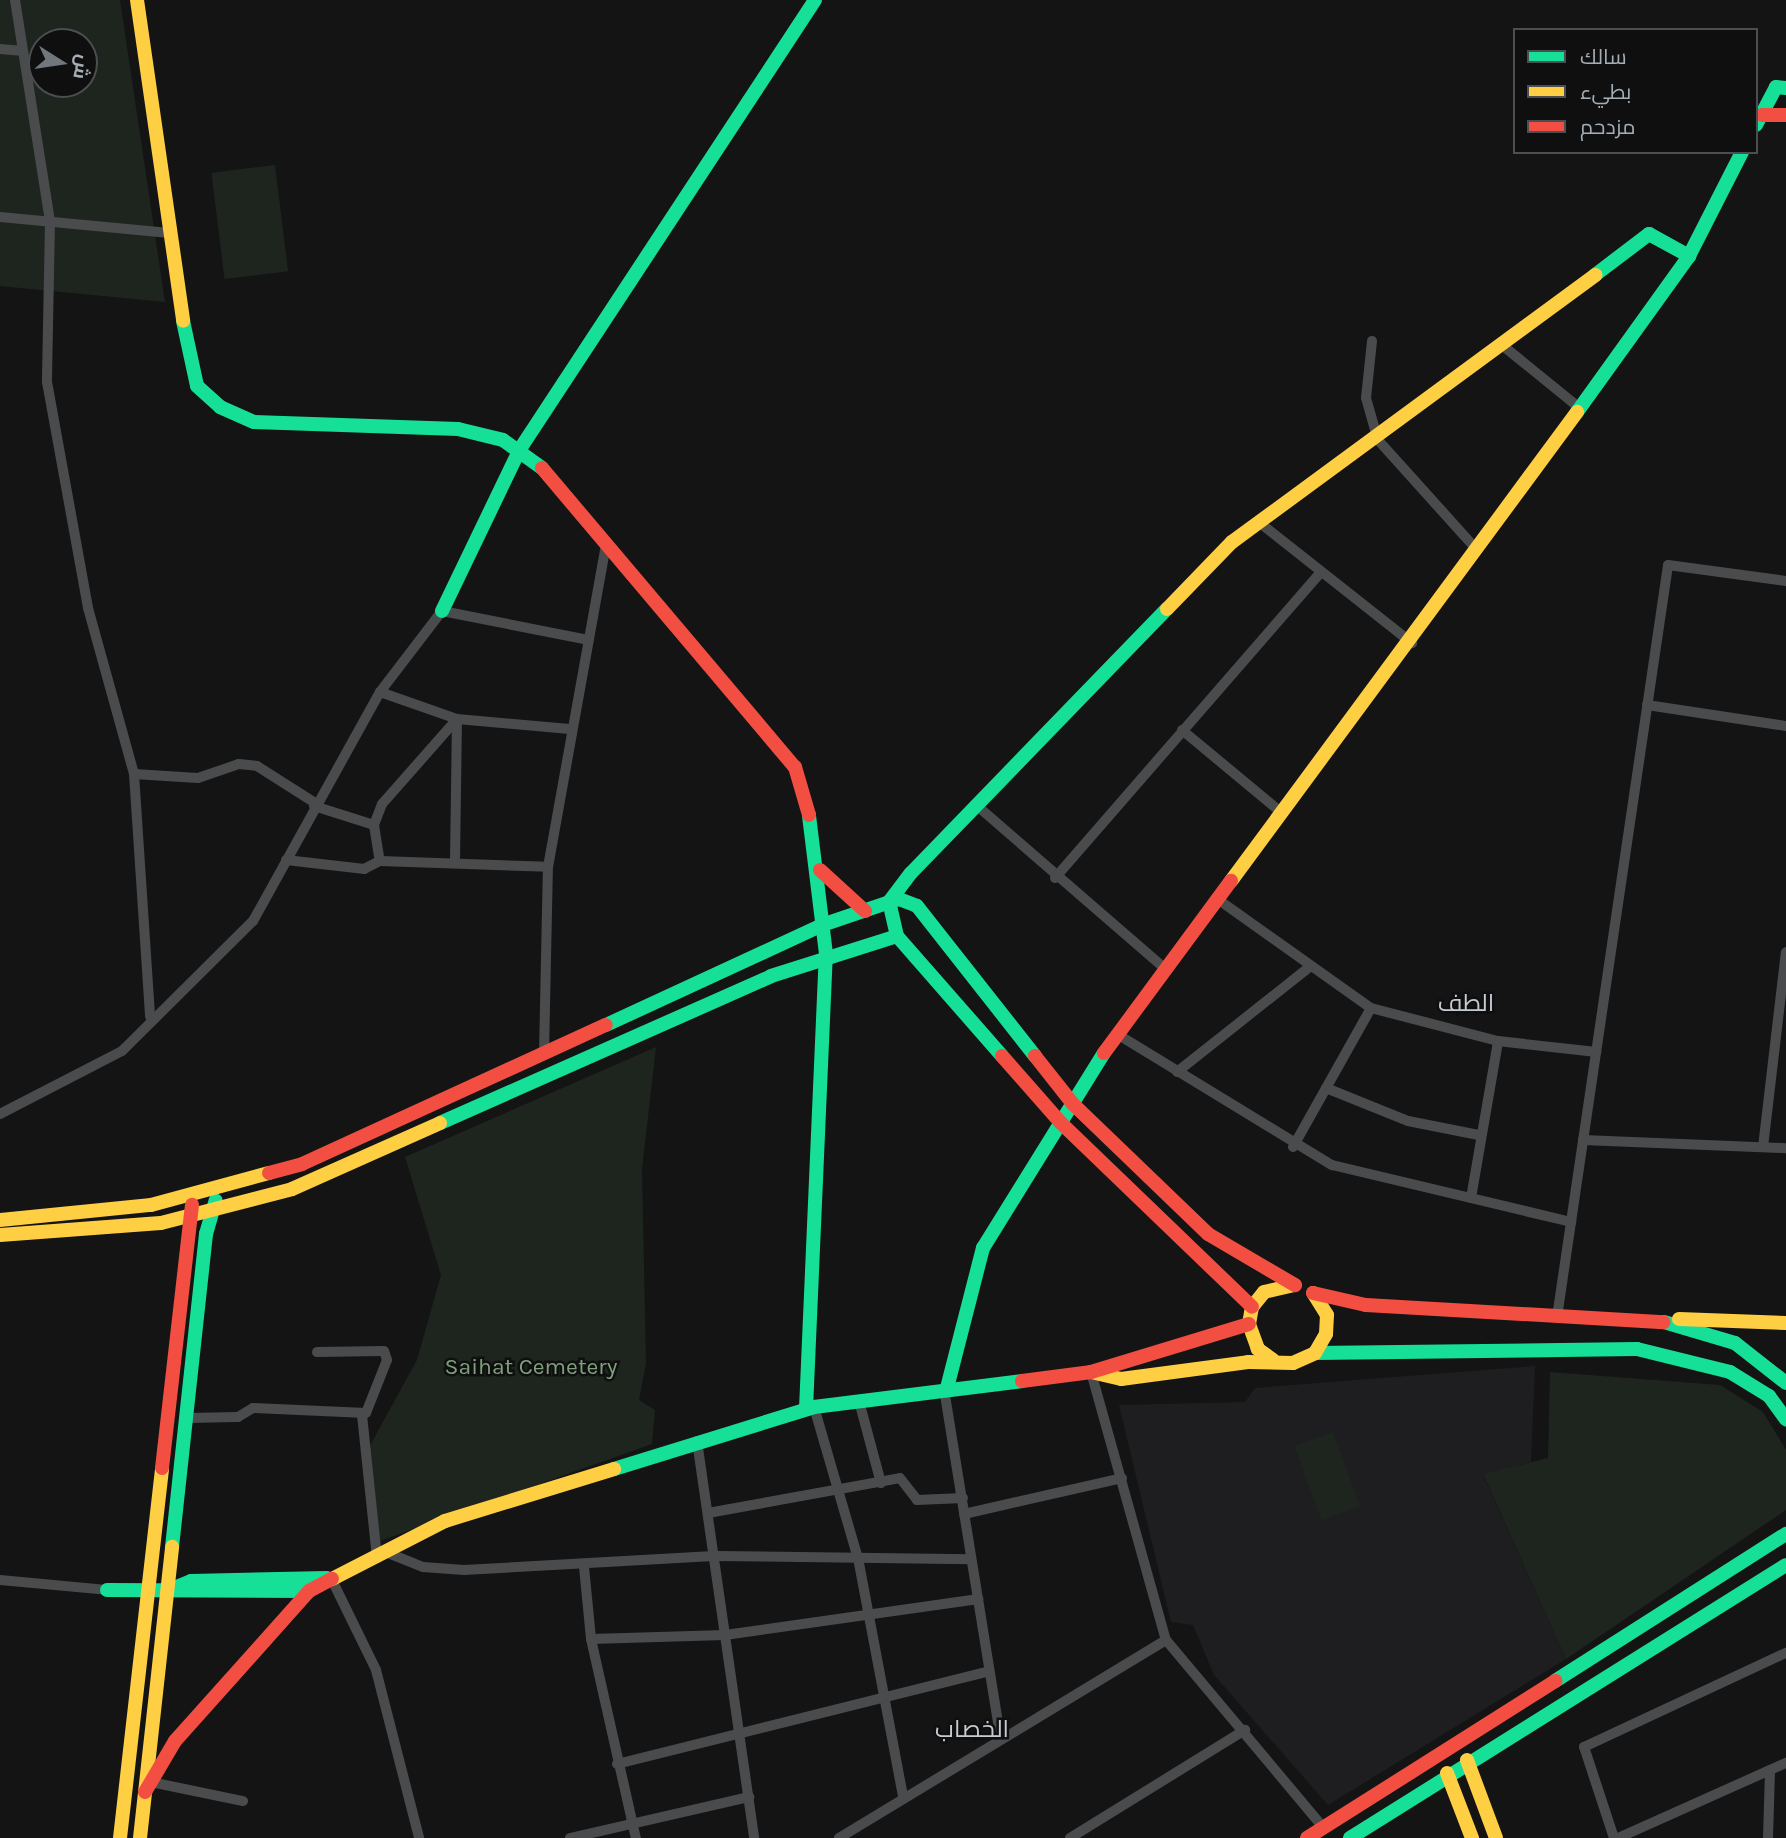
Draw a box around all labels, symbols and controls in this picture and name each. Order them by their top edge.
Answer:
north arrow [28,28,98,98]
legend [1513,28,1758,154]
text: سالك [1580,45,1627,69]
text: ش [68,53,95,81]
text: بطيء [1580,80,1631,104]
text: مزدحم [1580,115,1635,139]
district label: الطف [1438,990,1494,1018]
park label: Saihat Cemetery [445,1353,617,1381]
district label: الخصاب [935,1716,1009,1744]

